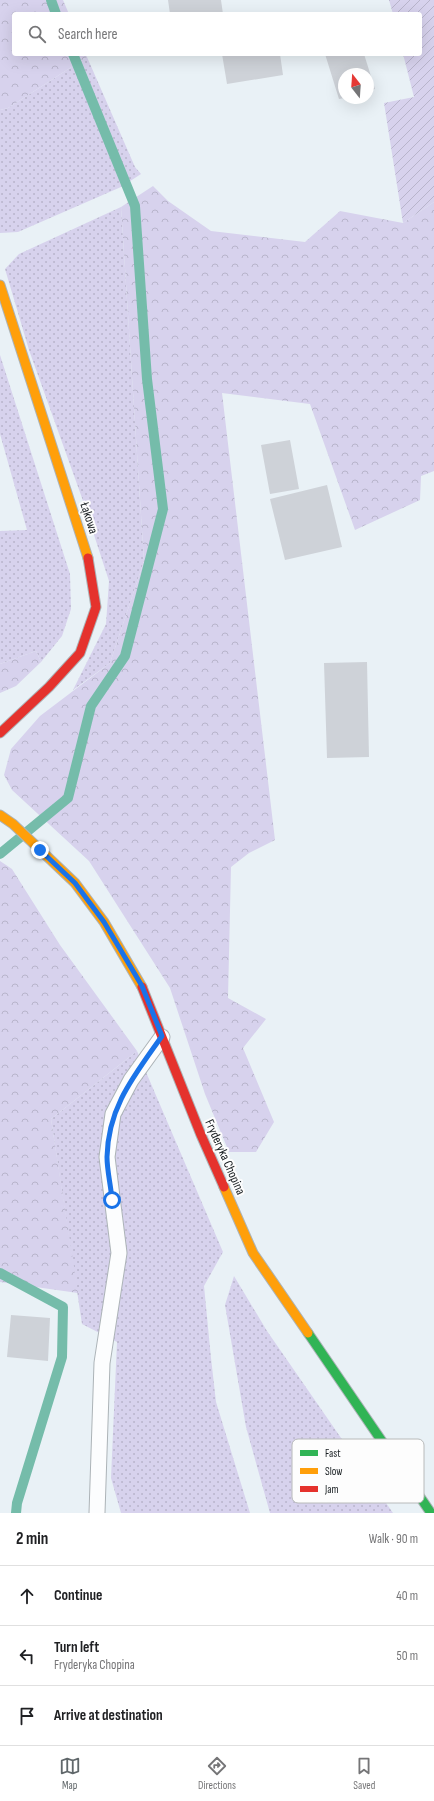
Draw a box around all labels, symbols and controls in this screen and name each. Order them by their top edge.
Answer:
search box [12,12,422,56]
icon: search [26,23,48,45]
text: Search here [58,25,118,44]
north arrow [338,68,374,104]
street label: Łąkowa [76,499,102,536]
route end [31,841,49,859]
street label: Fryderyka Chopina [201,1117,249,1197]
route start [103,1191,121,1209]
legend [292,1439,424,1503]
text: Fast [325,1447,341,1460]
text: Slow [325,1465,342,1478]
text: Jam [324,1483,339,1496]
text: 2 min [16,1529,48,1549]
text: Walk · 90 m [369,1531,418,1547]
icon: ahead [16,1585,38,1607]
text: Continue [54,1586,103,1605]
text: 40 m [396,1588,418,1604]
text: Turn left [54,1638,99,1657]
icon: left [16,1645,38,1667]
text: 50 m [397,1648,418,1664]
text: Fryderyka Chopina [54,1657,135,1673]
icon: arrive [16,1705,38,1727]
text: Arrive at destination [54,1706,163,1725]
tab: Map [59,1755,81,1792]
tab: Directions [198,1755,236,1792]
tab: Saved [353,1755,375,1792]

